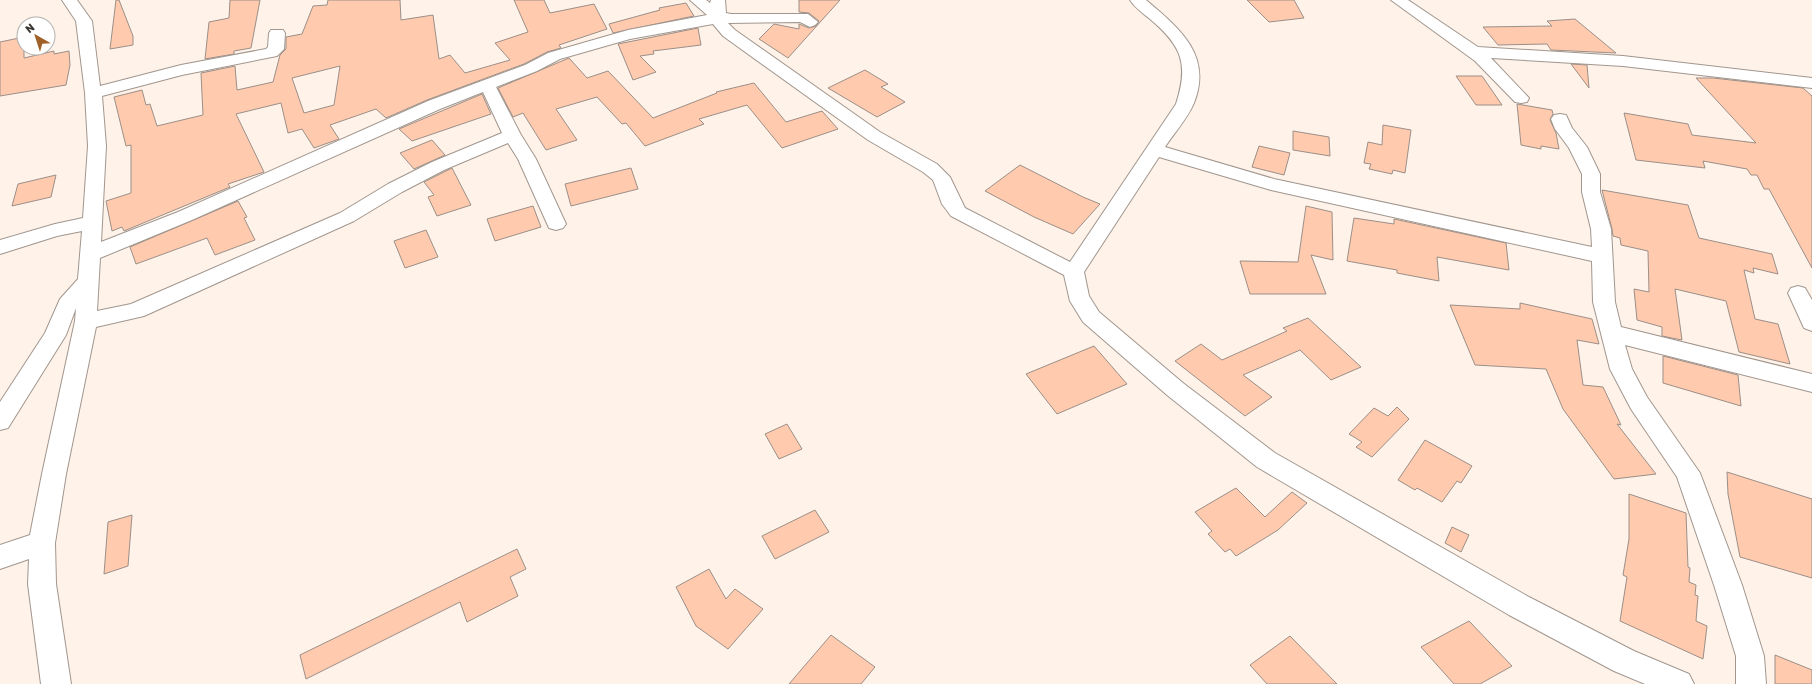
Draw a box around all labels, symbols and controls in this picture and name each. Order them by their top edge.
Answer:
north arrow [16,16,56,56]
text: N [23,21,37,36]

